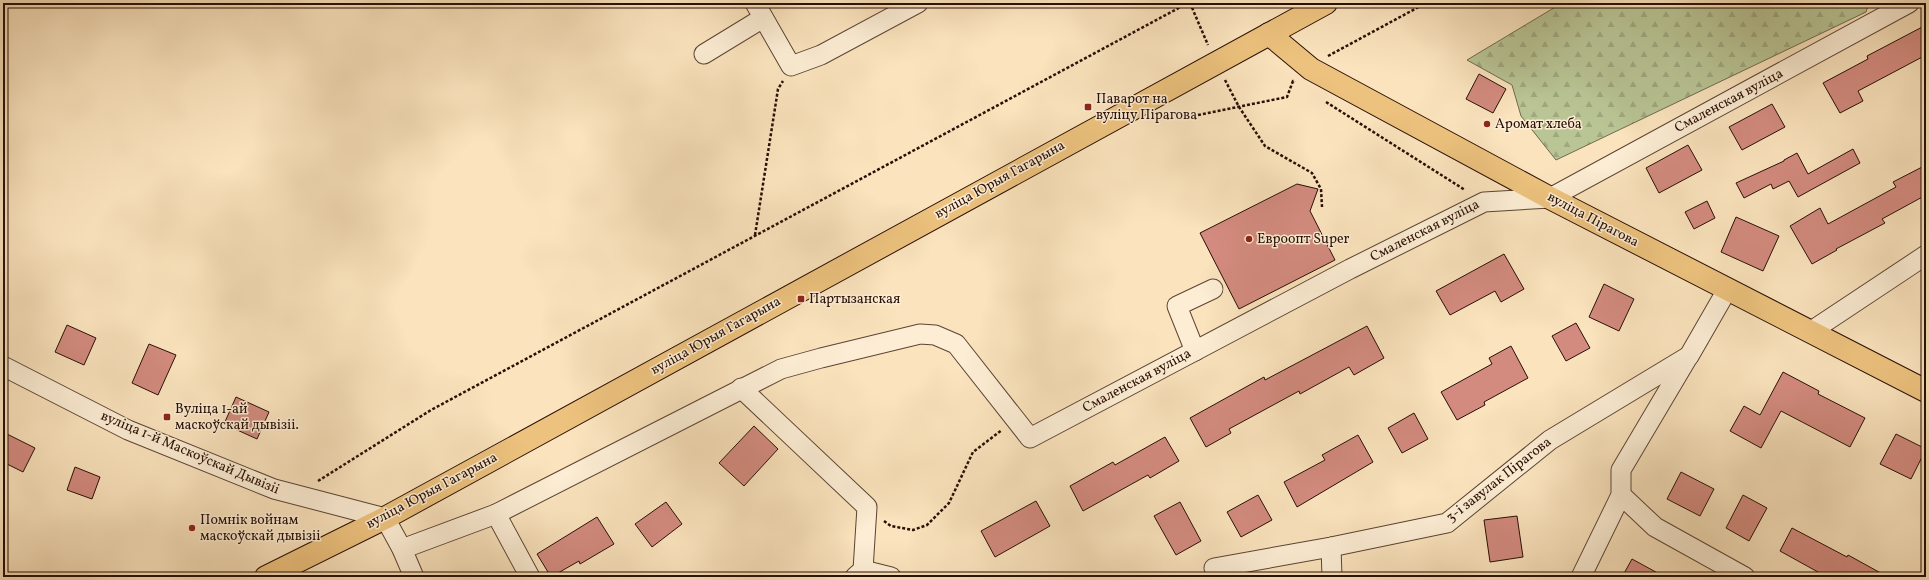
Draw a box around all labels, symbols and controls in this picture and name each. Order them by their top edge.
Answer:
street label: Смаленская вуліца [1671,64,1787,138]
place label: Паварот на вуліцу Пірагова [1096,90,1197,125]
marker: Паварот на вуліцу Пірагова [1083,102,1093,112]
place label: Аромат хлеба [1495,115,1582,134]
marker: Аромат хлеба [1482,119,1492,129]
street label: вуліца Юрыя Гагарына [931,136,1069,224]
street label: вуліца Пірагова [1544,188,1642,252]
street label: Смаленская вуліца [1367,195,1483,267]
place label: Евроопт Super [1257,230,1350,249]
marker: Евроопт Super [1244,234,1254,244]
place label: Партызанская [809,290,900,309]
street label: вуліца Юрыя Гагарына [647,292,785,380]
marker: Партызанская [796,294,806,304]
street label: Смаленская вуліца [1079,344,1195,418]
place label: Вуліца 1-ай маскоўскай дывізіі. [175,400,299,435]
street label: вуліца 1-й Маскоўскай Дывізіі [98,407,282,499]
marker: Вуліца 1-ай маскоўскай дывізіі. [162,412,172,422]
street label: 3-і завулак Пірагова [1442,433,1556,527]
street label: вуліца Юрыя Гагарына [363,448,501,534]
place label: Помнік войнам маскоўскай дывізіі [200,511,320,546]
marker: Помнік войнам маскоўскай дывізіі [187,523,197,533]

